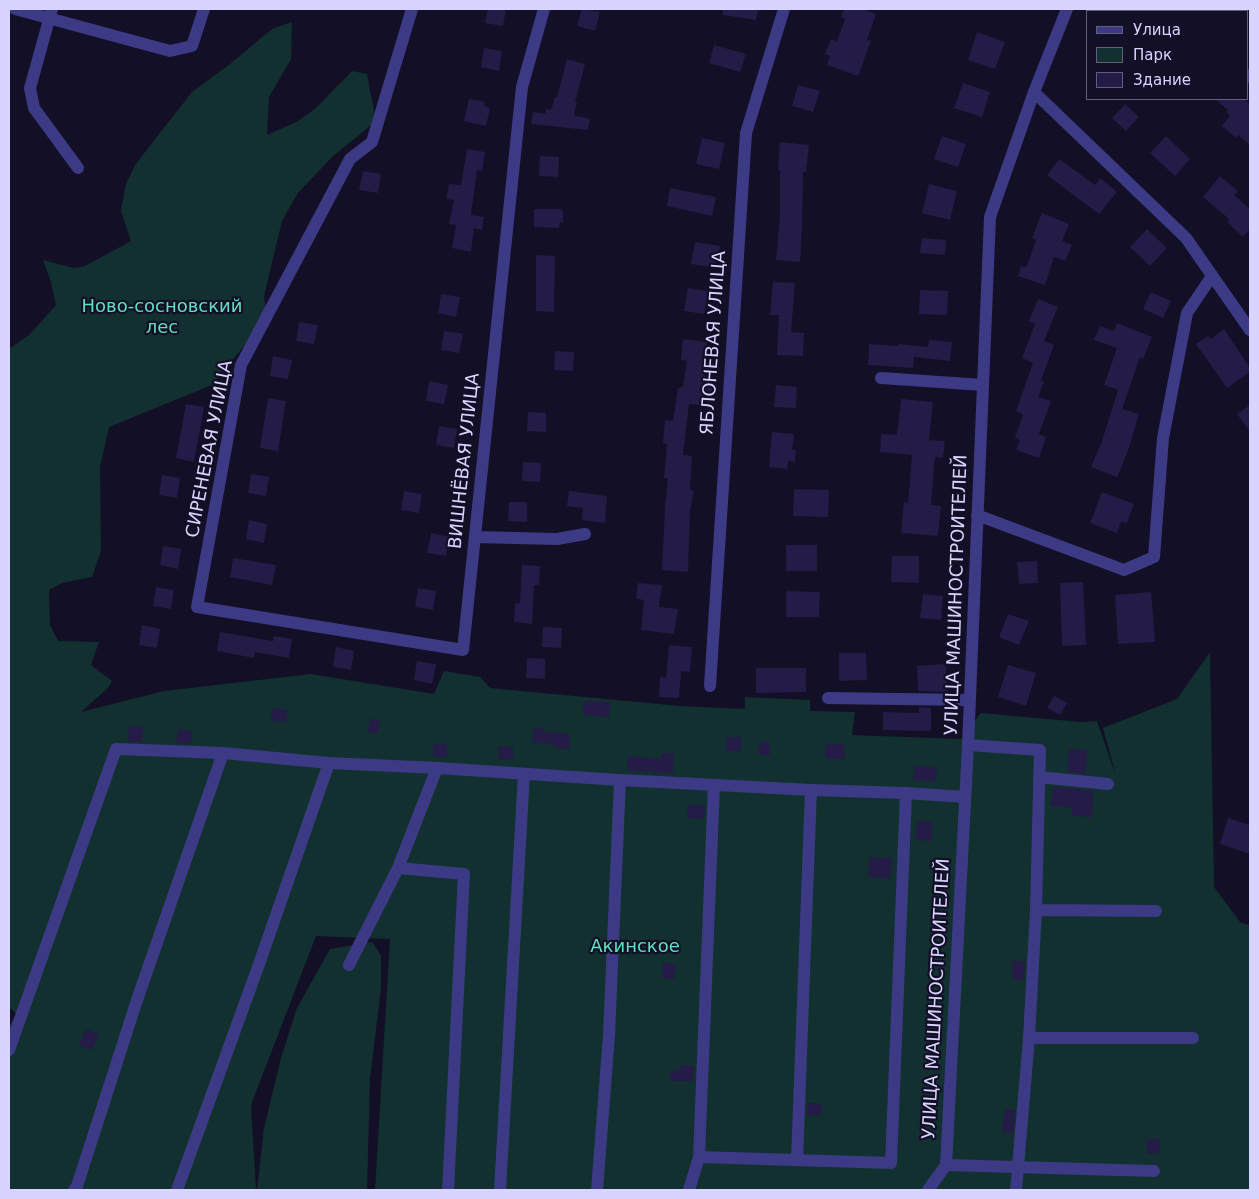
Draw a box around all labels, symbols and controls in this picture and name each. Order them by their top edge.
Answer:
legend [1086,10,1249,100]
text: Улица [1133,21,1181,39]
text: Парк [1133,46,1172,64]
text: Здание [1133,71,1191,89]
street label: ЯБЛОНЕВАЯ УЛИЦА [697,250,731,436]
park label: Ново-сосновский лес [81,296,243,338]
street label: СИРЕНЕВАЯ УЛИЦА [182,358,238,540]
street label: ВИШНЁВАЯ УЛИЦА [445,372,485,550]
street label: УЛИЦА МАШИНОСТРОИТЕЛЕЙ [941,454,973,736]
street label: УЛИЦА МАШИНОСТРОИТЕЛЕЙ [919,858,955,1140]
park label: Акинское [590,936,680,958]

